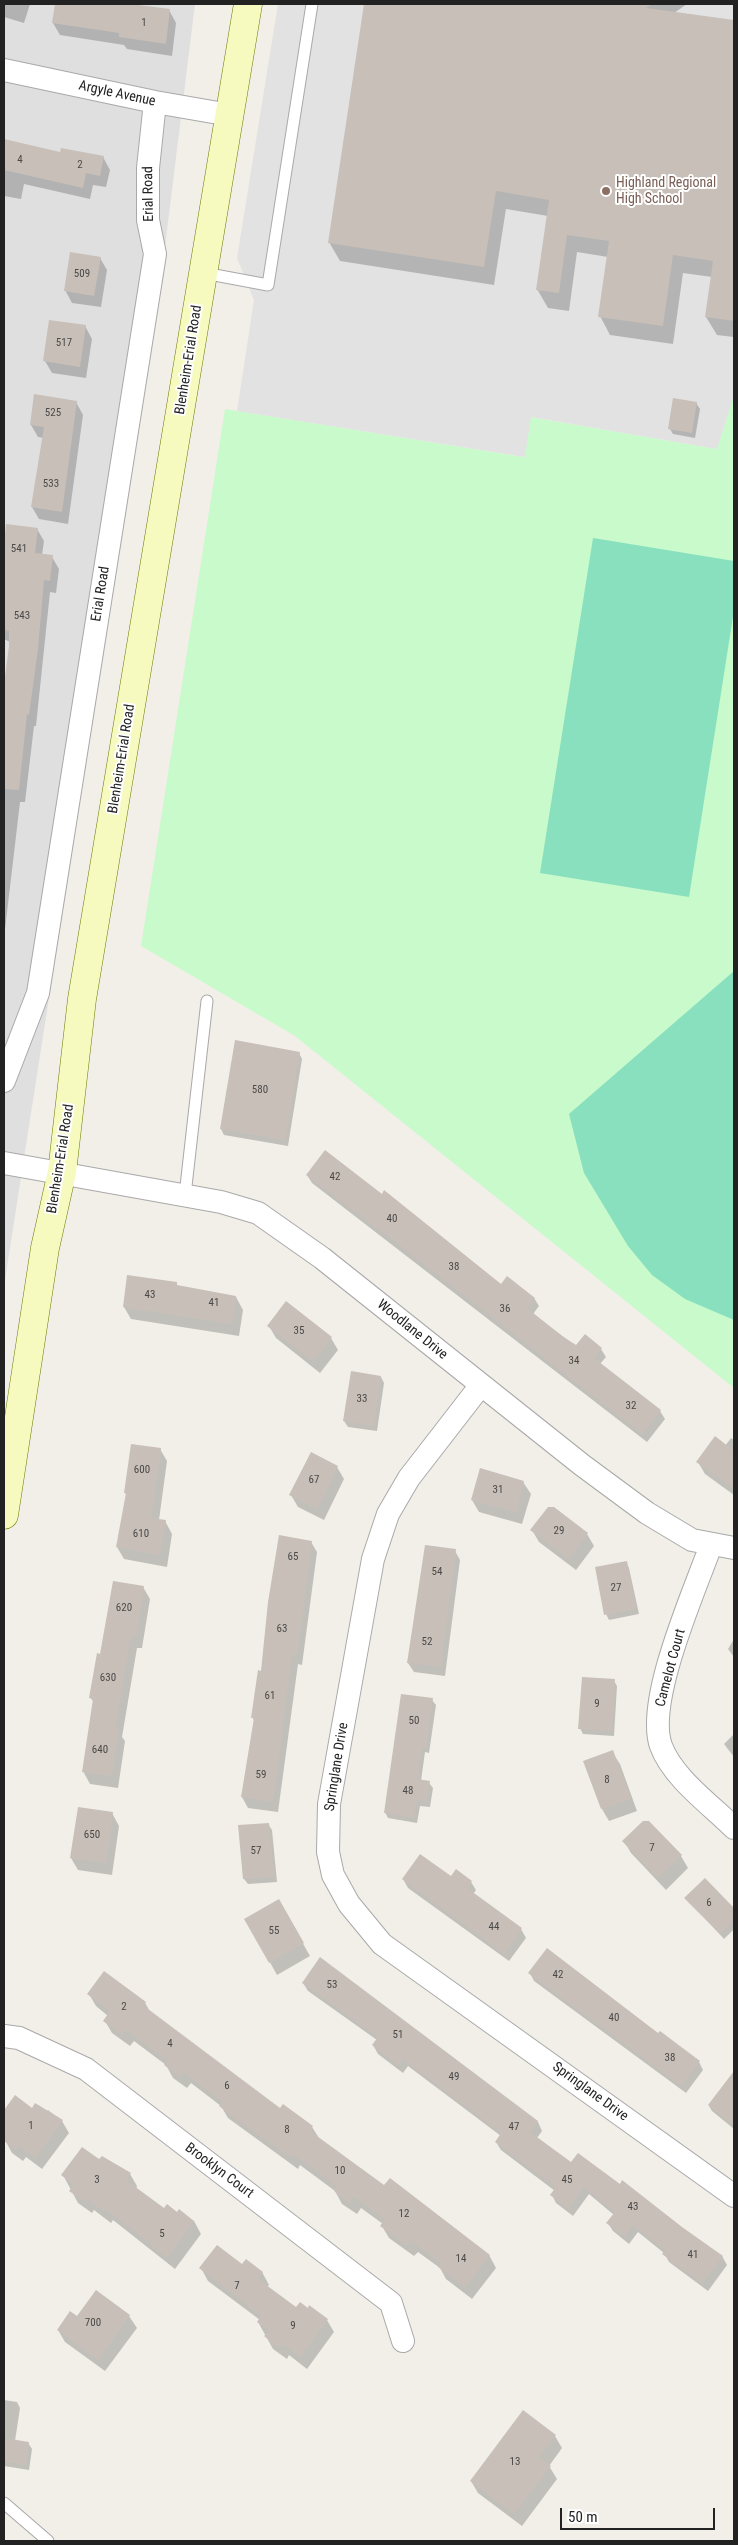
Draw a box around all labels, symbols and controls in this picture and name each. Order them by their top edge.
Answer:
house number: 1 [141,16,147,30]
street label: Argyle Avenue [77,78,157,110]
house number: 4 [17,153,23,167]
house number: 2 [77,158,83,172]
street label: Erial Road [140,166,158,222]
place label: Highland Regional High School [616,175,716,208]
marker: Highland Regional High School [600,185,612,197]
house number: 509 [74,267,90,281]
street label: Blenheim-Erial Road [172,304,206,416]
house number: 517 [56,336,72,350]
house number: 525 [45,406,61,420]
house number: 533 [43,477,59,491]
house number: 541 [11,542,27,556]
street label: Erial Road [88,565,114,623]
house number: 543 [14,609,30,623]
street label: Blenheim-Erial Road [105,703,139,815]
house number: 580 [252,1083,268,1097]
street label: Blenheim-Erial Road [44,1103,78,1215]
house number: 42 [330,1170,340,1184]
house number: 40 [387,1212,397,1226]
house number: 38 [449,1260,459,1274]
house number: 43 [145,1288,155,1302]
house number: 41 [209,1296,219,1310]
street label: Woodlane Drive [373,1296,451,1364]
house number: 36 [500,1302,510,1316]
house number: 35 [294,1324,304,1338]
house number: 34 [569,1354,579,1368]
house number: 33 [357,1392,367,1406]
house number: 32 [626,1399,636,1413]
house number: 600 [134,1463,150,1477]
house number: 67 [309,1473,319,1487]
house number: 31 [493,1483,503,1497]
house number: 29 [554,1524,564,1538]
house number: 610 [133,1527,149,1541]
house number: 65 [288,1550,298,1564]
house number: 54 [432,1565,442,1579]
house number: 27 [611,1581,621,1595]
house number: 620 [116,1601,132,1615]
house number: 63 [277,1622,287,1636]
street label: Camelot Court [653,1627,689,1709]
house number: 52 [422,1635,432,1649]
house number: 630 [100,1671,116,1685]
house number: 61 [265,1689,275,1703]
house number: 9 [594,1697,600,1711]
house number: 50 [409,1714,419,1728]
street label: Springlane Drive [322,1721,352,1813]
house number: 640 [92,1743,108,1757]
house number: 59 [256,1768,266,1782]
house number: 8 [604,1773,610,1787]
house number: 48 [403,1784,413,1798]
house number: 650 [84,1828,100,1842]
house number: 7 [649,1841,655,1855]
house number: 57 [251,1844,261,1858]
house number: 6 [706,1896,712,1910]
house number: 44 [489,1920,499,1934]
house number: 55 [269,1924,279,1938]
house number: 42 [553,1968,563,1982]
house number: 53 [327,1978,337,1992]
house number: 2 [121,2000,127,2014]
house number: 40 [609,2011,619,2025]
house number: 51 [393,2028,403,2042]
house number: 4 [167,2037,173,2051]
house number: 38 [665,2051,675,2065]
street label: Springlane Drive [549,2059,631,2125]
house number: 49 [449,2070,459,2084]
house number: 6 [224,2079,230,2093]
house number: 1 [28,2119,34,2133]
house number: 47 [509,2120,519,2134]
house number: 8 [284,2123,290,2137]
street label: Brooklyn Court [181,2140,257,2202]
house number: 10 [335,2164,345,2178]
house number: 3 [94,2173,100,2187]
house number: 45 [562,2173,572,2187]
house number: 43 [628,2200,638,2214]
house number: 12 [399,2207,409,2221]
house number: 5 [159,2227,165,2241]
house number: 41 [688,2248,698,2262]
house number: 14 [456,2252,466,2266]
house number: 7 [234,2279,240,2293]
house number: 700 [85,2316,101,2330]
house number: 9 [290,2319,296,2333]
house number: 13 [510,2455,520,2469]
scale bar [563,2498,718,2530]
text: 50 m [568,2508,598,2526]

